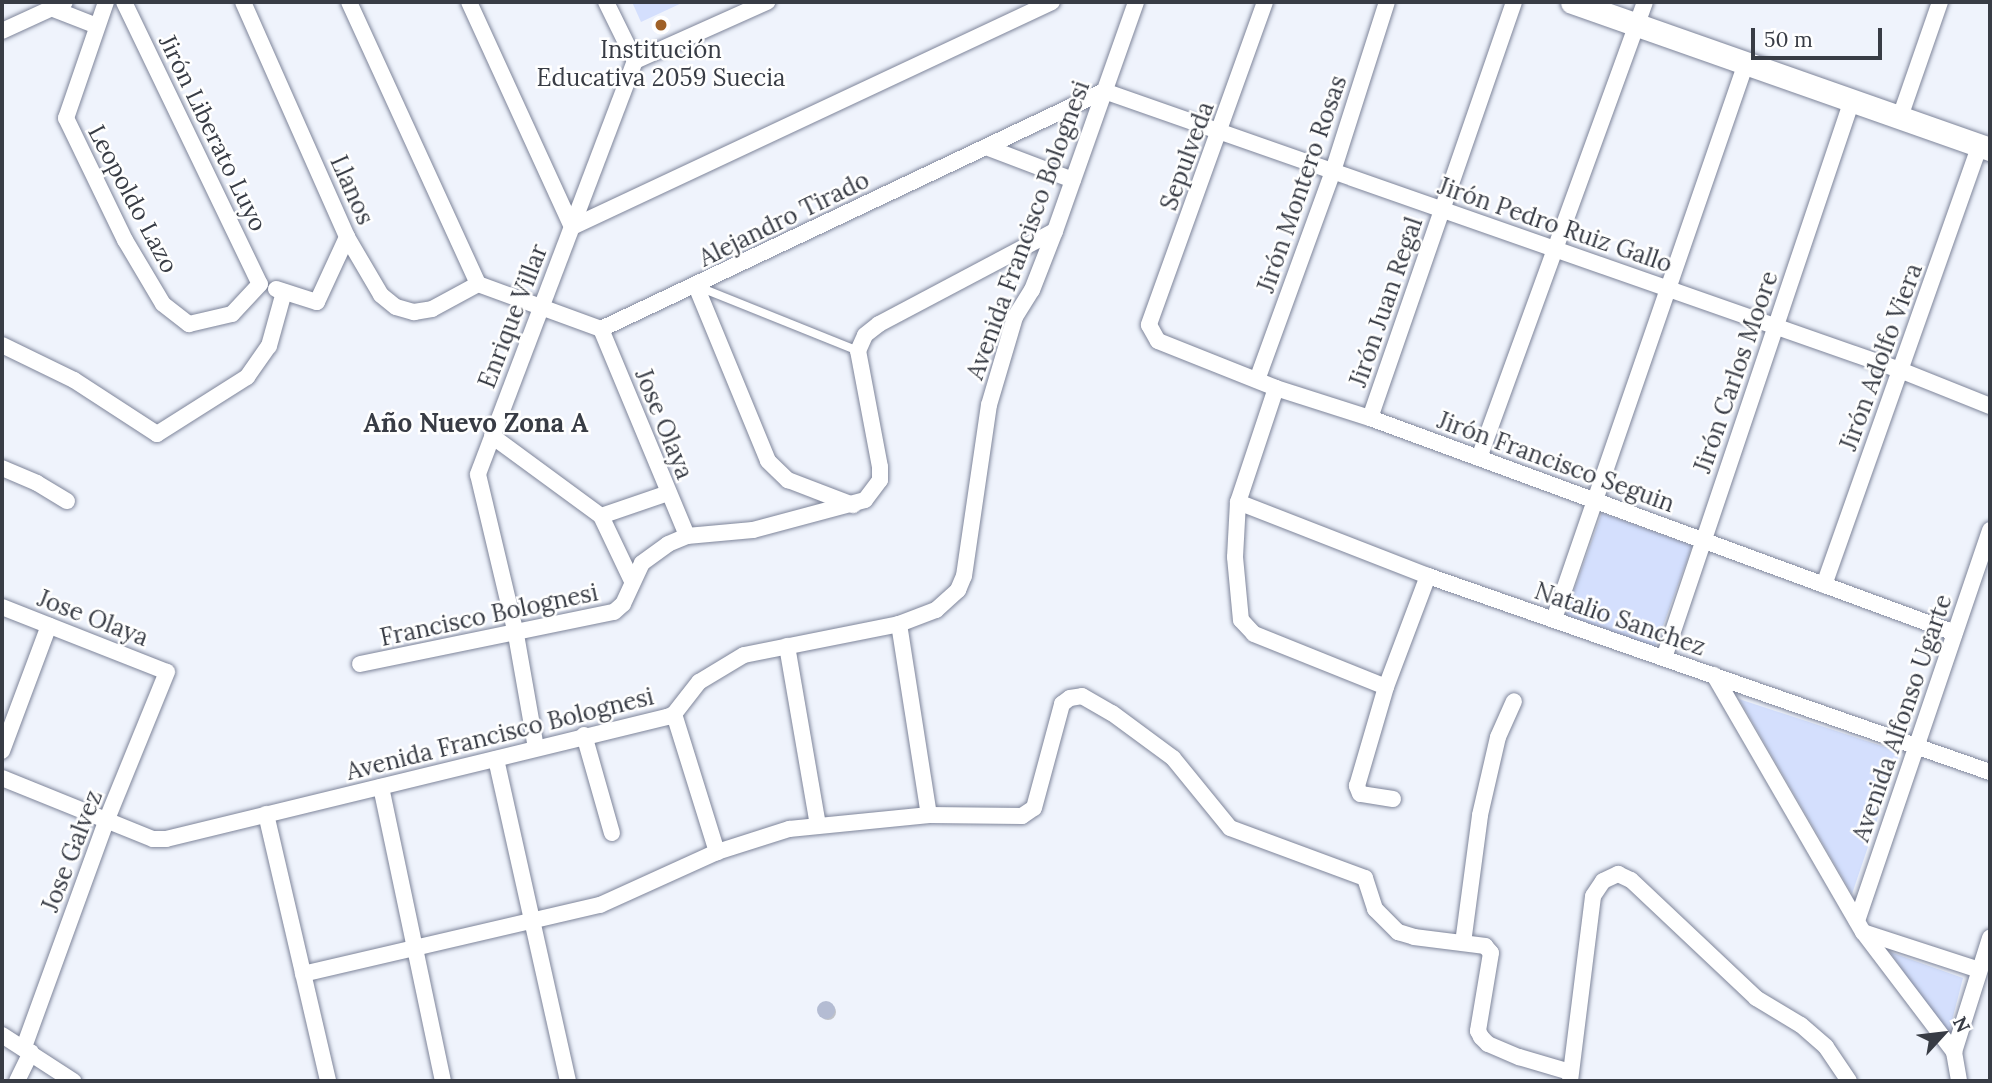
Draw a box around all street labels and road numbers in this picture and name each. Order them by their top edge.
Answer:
street label: Jirón Liberato Luyo [153,30,273,236]
street label: Jirón Montero Rosas [1251,72,1353,296]
street label: Avenida Francisco Bolognesi [960,77,1096,383]
street label: Sepulveda [1154,98,1220,214]
street label: Leopoldo Lazo [82,120,184,278]
street label: Llanos [324,151,380,229]
street label: Alejandro Tirado [694,165,874,273]
street label: Jirón Pedro Ruiz Gallo [1434,171,1676,279]
street label: Jirón Juan Regal [1343,213,1429,391]
street label: Enrique Villar [472,240,554,392]
street label: Jirón Adolfo Viera [1834,260,1928,454]
street label: Jirón Carlos Moore [1688,267,1784,477]
street label: Jose Olaya [629,365,699,483]
street label: Jirón Francisco Seguin [1434,406,1678,518]
street label: Natalio Sanchez [1531,576,1709,662]
street label: Francisco Bolognesi [377,578,601,652]
street label: Jose Olaya [34,584,152,652]
street label: Avenida Alfonso Ugarte [1846,591,1958,845]
street label: Avenida Francisco Bolognesi [343,682,657,786]
street label: Jose Galvez [36,786,108,916]

